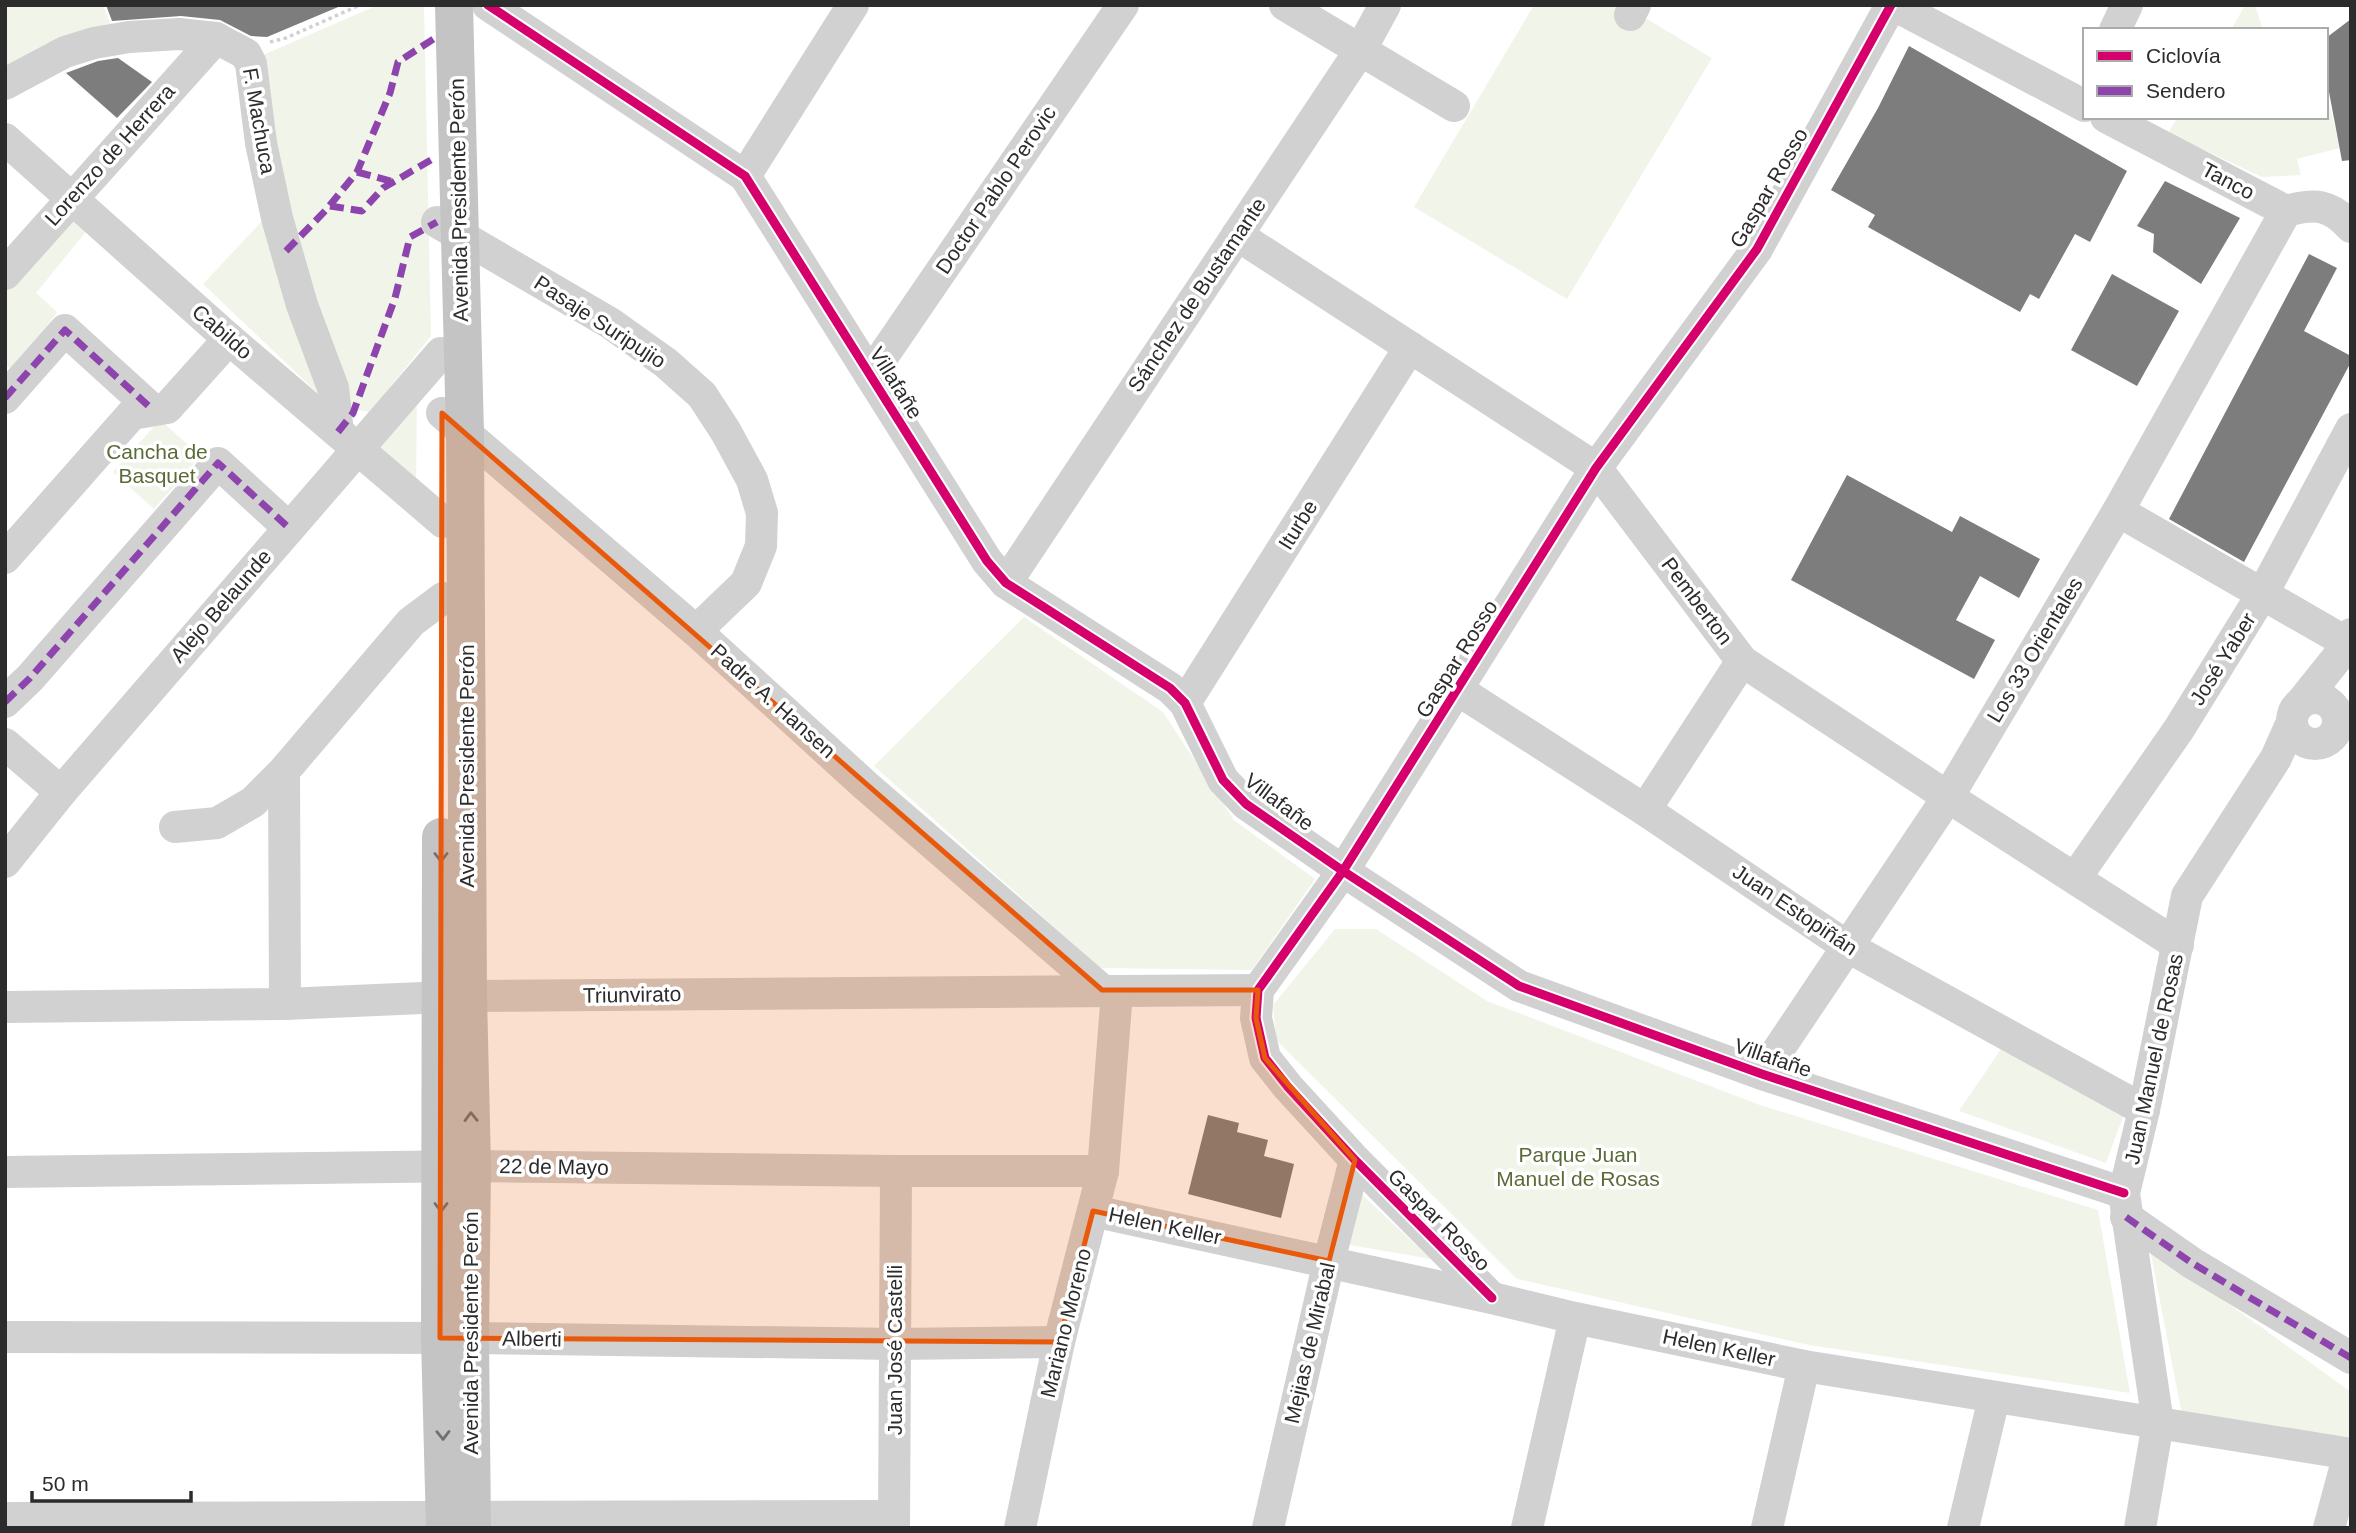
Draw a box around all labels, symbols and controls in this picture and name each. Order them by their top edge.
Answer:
legend [2083,28,2328,119]
text: Ciclovía [2146,44,2221,67]
street label: F. Machuca [239,66,280,176]
street label: Avenida Presidente Perón [445,78,472,322]
street label: Lorenzo de Herrera [40,79,179,230]
text: Sendero [2146,79,2225,102]
street label: Doctor Pablo Perovic [931,102,1060,278]
street label: Gaspar Rosso [1725,124,1812,252]
street label: Tanco [2198,157,2258,204]
street label: Sánchez de Bustamante [1123,193,1270,396]
street label: Pasaje Suripujio [530,271,670,373]
street label: Cabildo [188,300,257,364]
street label: Villafañe [865,343,927,423]
park label: Cancha de Basquet [106,440,208,487]
street label: Iturbe [1274,496,1322,554]
street label: Alejo Belaunde [166,545,276,667]
street label: Pemberton [1657,553,1737,649]
street label: Los 33 Orientales [1982,573,2087,726]
street label: Gaspar Rosso [1411,596,1502,722]
street label: José Yaber [2185,608,2260,709]
street label: Padre A. Hansen [707,639,840,762]
street label: Avenida Presidente Perón [455,644,478,888]
street label: Villafañe [1240,768,1318,835]
one-way arrow [433,853,449,863]
street label: Juan Estopiñán [1729,860,1862,960]
street label: Juan Manuel de Rosas [2120,951,2187,1166]
street label: Triunvirato [583,982,681,1007]
street label: Villafañe [1732,1034,1815,1081]
one-way arrow [463,1111,478,1122]
park label: Parque Juan Manuel de Rosas [1496,1143,1660,1190]
street label: 22 de Mayo [499,1154,609,1179]
street label: Gaspar Rosso [1384,1164,1495,1275]
street label: Helen Keller [1107,1202,1223,1249]
one-way arrow [433,1203,449,1213]
street label: Avenida Presidente Perón [459,1211,482,1455]
street label: Mariano Moreno [1036,1246,1095,1400]
street label: Mejias de Mirabal [1280,1260,1339,1426]
street label: Juan José Castelli [883,1265,906,1435]
street label: Helen Keller [1661,1324,1777,1371]
street label: Alberti [502,1326,562,1351]
one-way arrow [435,1430,451,1441]
scale bar [32,1460,191,1504]
text: 50 m [42,1472,89,1495]

